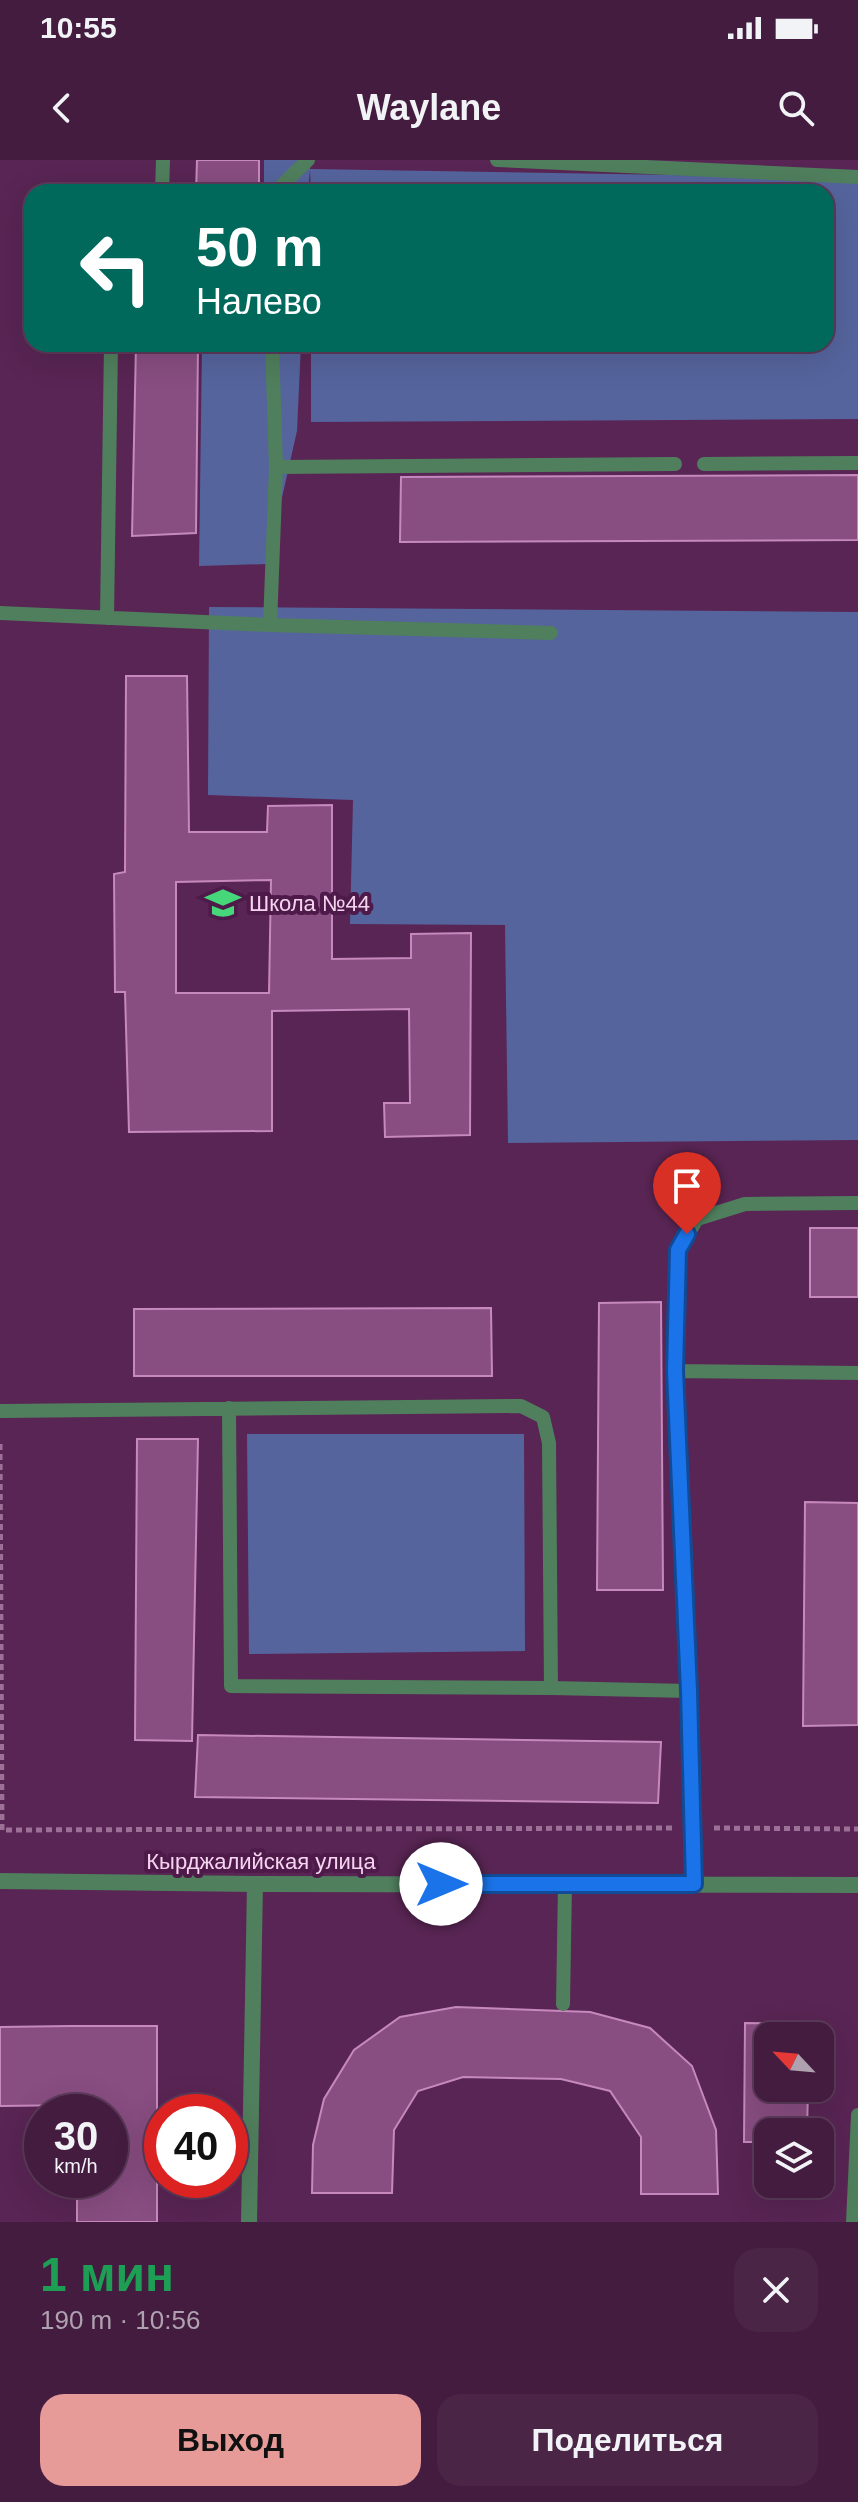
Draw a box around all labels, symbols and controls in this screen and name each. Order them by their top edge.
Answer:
text: 10:55 [40,11,117,44]
icon: back [40,86,84,130]
icon: search [774,86,818,130]
text: Waylane [357,87,501,128]
text: 50 m [196,215,324,278]
icon: left [64,216,168,320]
text: Налево [196,281,322,322]
school or university icon: Школа №44 [204,884,242,922]
place label: Школа №44 [249,891,370,916]
pin [653,1152,721,1234]
icon: arrive [665,1164,709,1208]
position arrow [399,1842,483,1926]
street label: Кырджалийская улица [146,1849,376,1874]
north arrow [754,2022,834,2102]
map controls [754,2022,834,2198]
speed limit sign: 40 [144,2094,248,2198]
text: 30 [54,2114,98,2158]
button: layers [754,2118,834,2198]
text: km/h [54,2155,98,2177]
text: 1 мин [40,2248,174,2301]
button: close [734,2248,818,2332]
text: 190 m · 10:56 [40,2305,200,2335]
button: Выход [40,2394,421,2486]
button: Поделиться [437,2394,818,2486]

